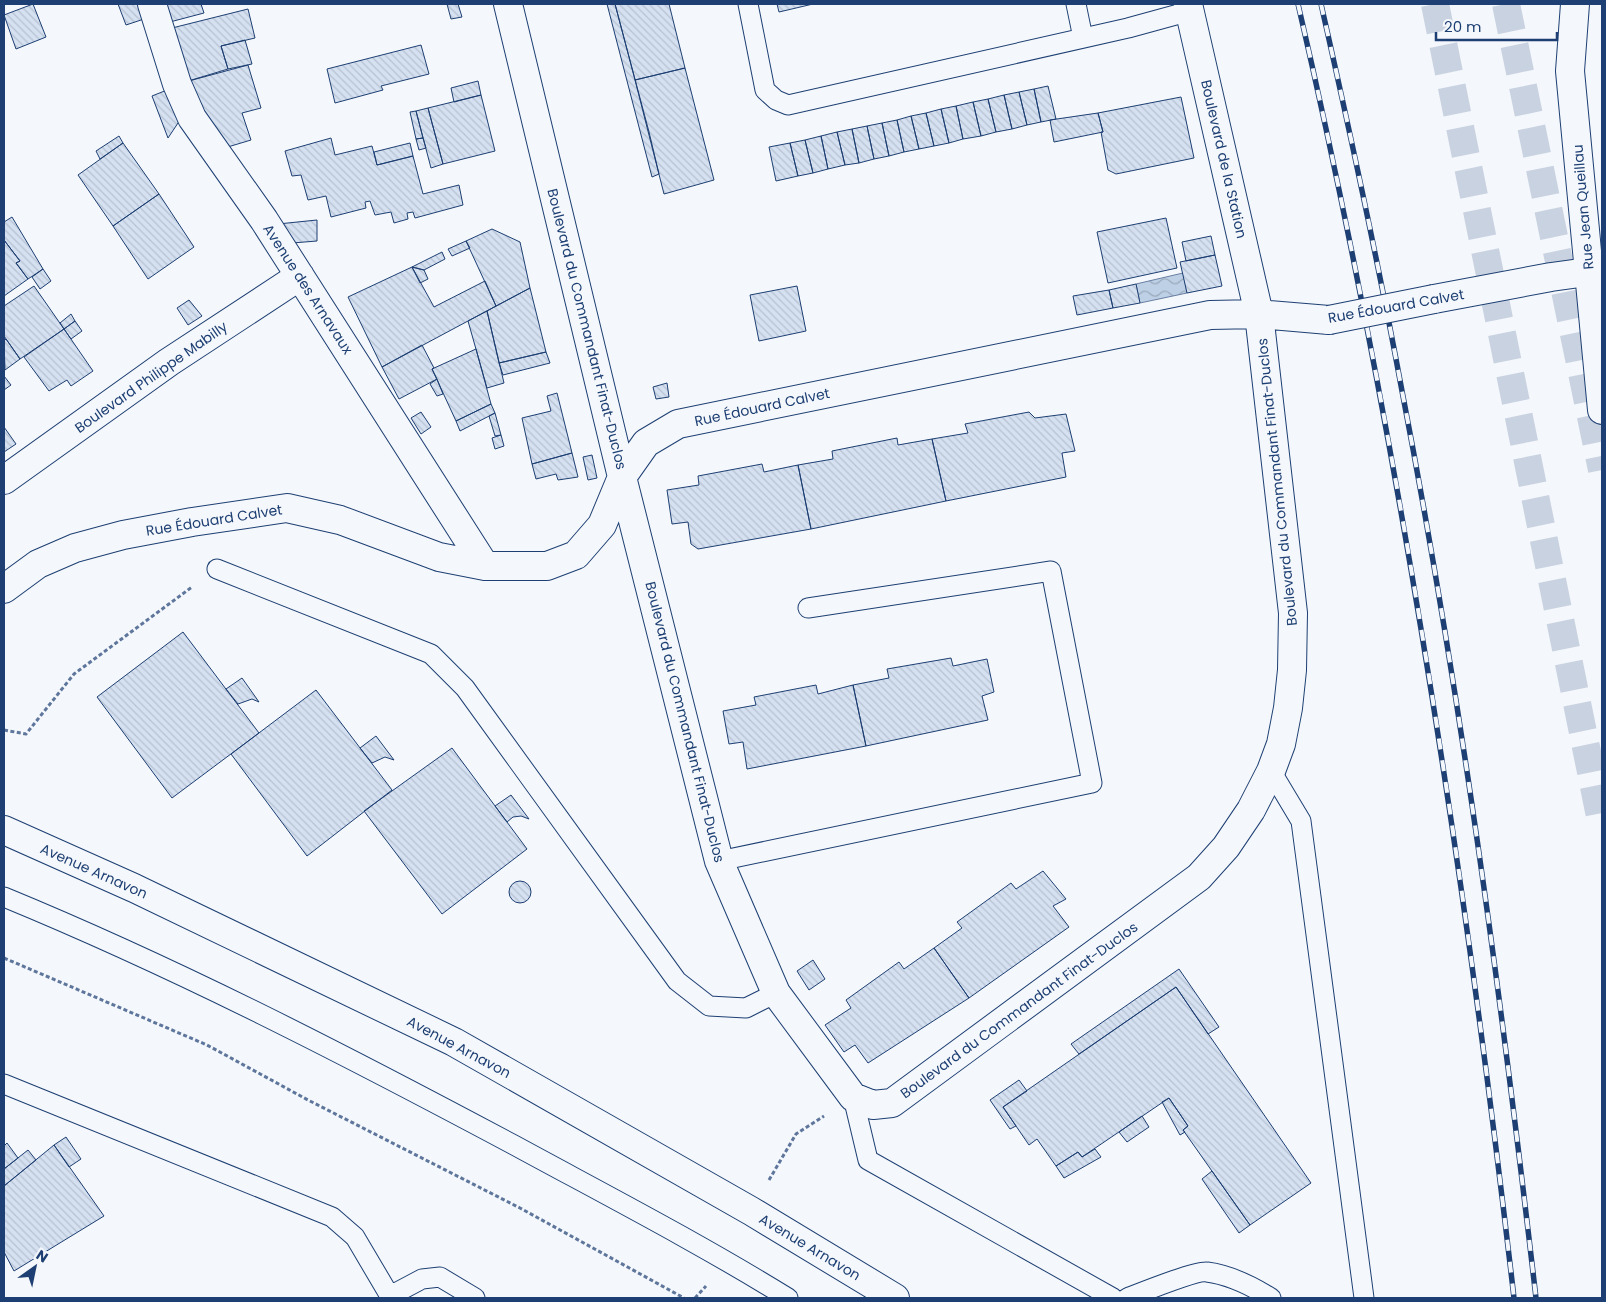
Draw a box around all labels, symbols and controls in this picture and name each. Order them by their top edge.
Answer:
scale bar [1436,10,1557,42]
text: 20 m [1444,16,1482,37]
street label: Boulevard de la Station [1196,78,1252,240]
street label: Rue Jean Queillau [1568,144,1598,270]
street label: Boulevard du Commandant Finat-Duclos [542,186,632,472]
street label: Avenue des Arnavaux [258,220,358,358]
street label: Rue Édouard Calvet [1326,284,1466,328]
street label: Boulevard Philippe Mabilly [71,316,231,437]
street label: Boulevard du Commandant Finat-Duclos [1252,337,1302,627]
street label: Rue Édouard Calvet [693,383,831,431]
street label: Rue Édouard Calvet [144,499,284,541]
street label: Boulevard du Commandant Finat-Duclos [640,579,730,865]
street label: Avenue Arnavon [37,838,151,904]
street label: Boulevard du Commandant Finat-Duclos [896,917,1142,1103]
street label: Avenue Arnavon [403,1011,515,1083]
street label: Avenue Arnavon [755,1209,865,1285]
north arrow [10,1242,60,1292]
text: N [32,1245,52,1267]

